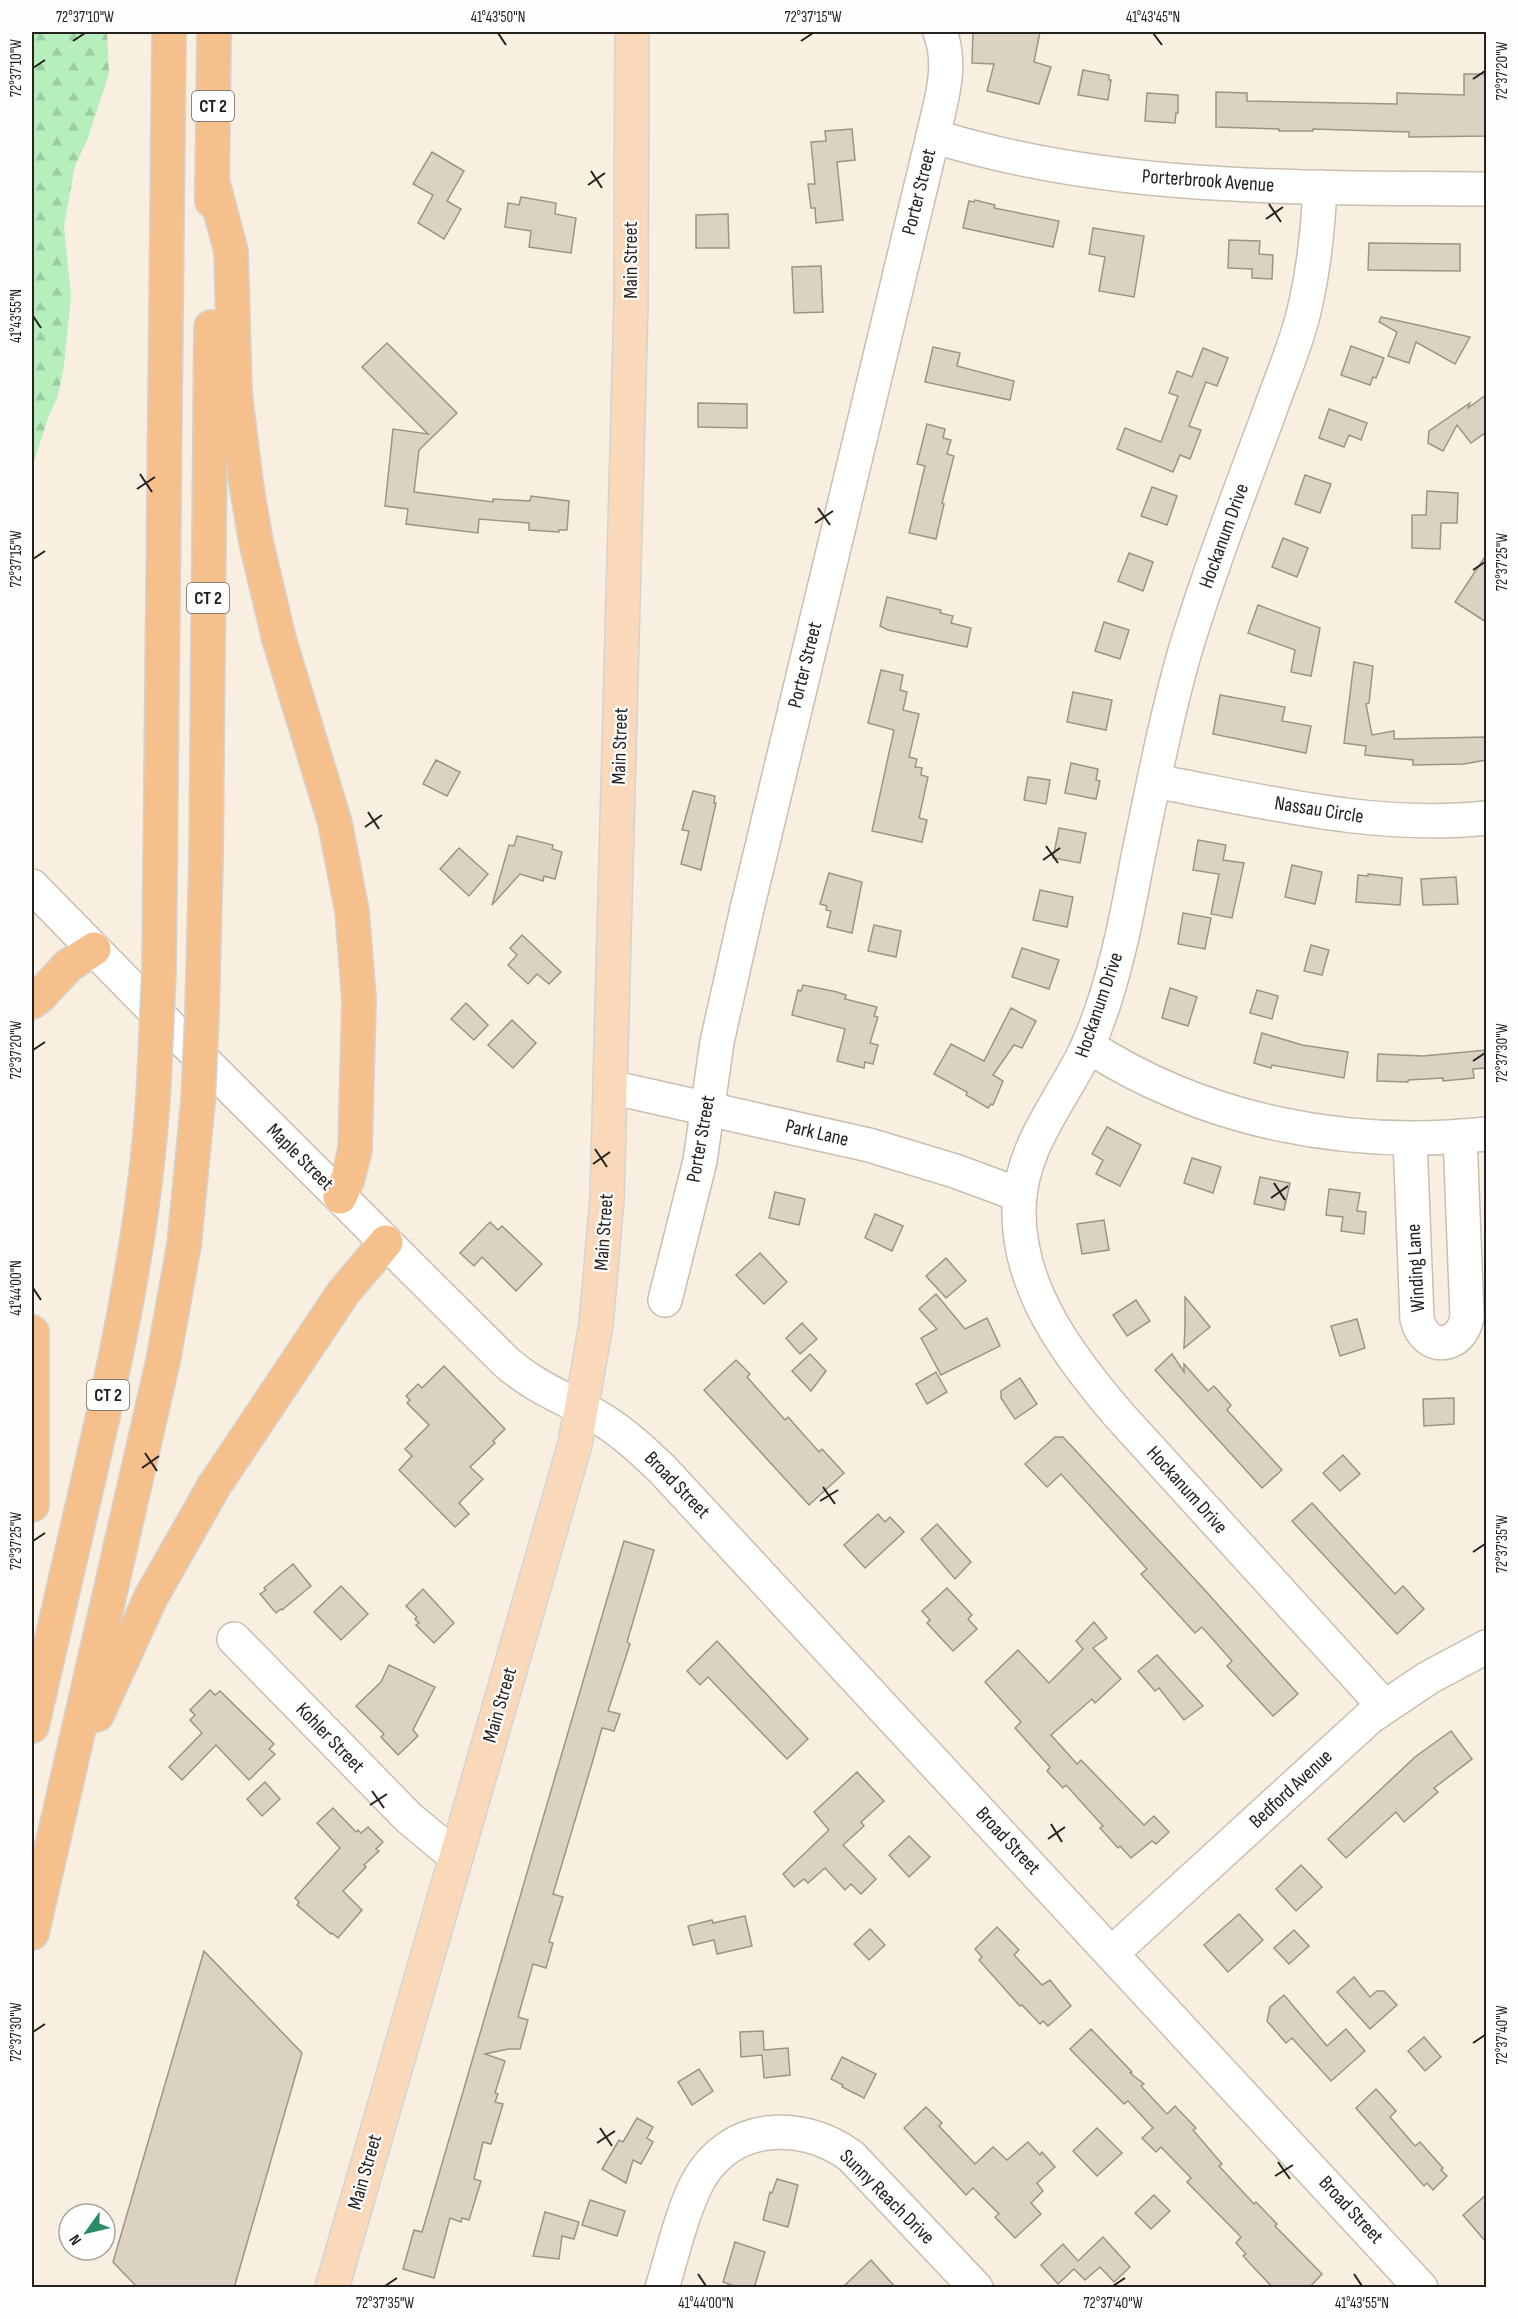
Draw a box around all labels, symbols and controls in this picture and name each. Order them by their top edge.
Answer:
text: 72°37'10"W [56,8,114,27]
text: 41°43'50"N [471,8,525,27]
text: 72°37'15"W [784,8,842,27]
text: 41°43'45"N [1126,8,1180,27]
text: 72°37'10"W [7,39,26,97]
text: 72°37'20"W [1493,41,1512,100]
road number: CT 2 [192,91,234,121]
street label: Porter Street [897,146,941,238]
street label: Porterbrook Avenue [1141,164,1275,198]
street label: Main Street [619,221,643,299]
text: 41°43'55"N [7,289,26,343]
street label: Hockanum Drive [1194,480,1254,592]
text: 72°37'15"W [7,530,26,588]
text: 72°37'25"W [1493,533,1512,591]
road number: CT 2 [187,583,229,613]
street label: Porter Street [783,619,827,711]
street label: Main Street [607,707,633,785]
street label: Nassau Circle [1273,791,1365,829]
street label: Hockanum Drive [1070,949,1128,1061]
text: 72°37'20"W [7,1020,26,1079]
text: 72°37'30"W [1493,1023,1512,1082]
street label: Porter Street [682,1094,720,1184]
street label: Park Lane [783,1114,851,1152]
street label: Maple Street [261,1118,339,1196]
street label: Main Street [589,1193,619,1271]
street label: Winding Lane [1402,1223,1430,1313]
text: 41°44'00"N [7,1260,26,1316]
road number: CT 2 [87,1380,129,1410]
street label: Hockanum Drive [1141,1441,1233,1539]
street label: Broad Street [639,1446,715,1524]
text: 72°37'25"W [7,1512,26,1570]
text: 72°37'35"W [1493,1515,1512,1573]
street label: Main Street [478,1665,522,1745]
street label: Kohler Street [291,1698,369,1778]
street label: Bedford Avenue [1245,1744,1337,1834]
street label: Broad Street [971,1802,1045,1880]
text: 72°37'30"W [7,2002,26,2061]
text: 72°37'40"W [1493,2005,1512,2064]
street label: Main Street [343,2132,387,2212]
street label: Sunny Reach Drive [835,2145,939,2249]
street label: Broad Street [1314,2171,1388,2249]
north arrow [57,2202,117,2262]
text: N [66,2231,86,2248]
text: 72°37'35"W [356,2294,414,2313]
text: 41°44'00"N [678,2294,734,2313]
text: 72°37'40"W [1084,2294,1143,2313]
text: 41°43'55"N [1335,2294,1389,2313]

